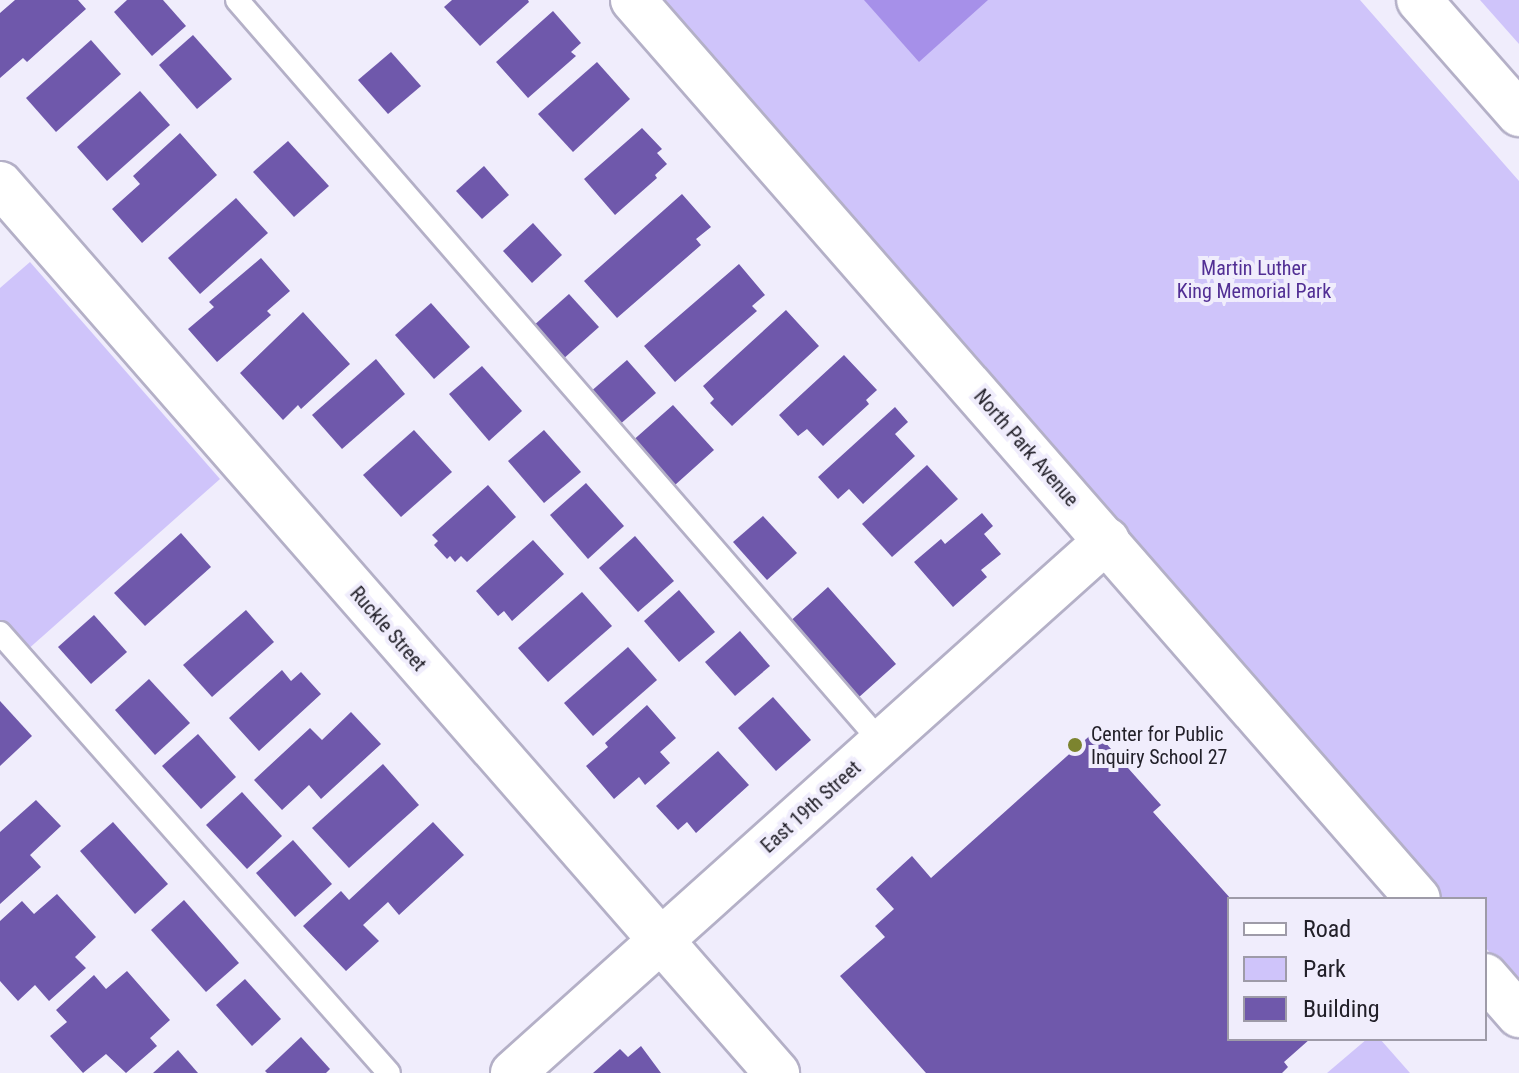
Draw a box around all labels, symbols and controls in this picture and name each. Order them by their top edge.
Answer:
park label: Martin Luther King Memorial Park [1177,257,1331,304]
street label: North Park Avenue [969,385,1083,511]
street label: Ruckle Street [345,582,431,676]
place label: Center for Public Inquiry School 27 [1091,722,1227,769]
marker: Center for Public Inquiry School 27 [1066,736,1084,754]
street label: East 19th Street [756,756,866,858]
legend [1227,897,1487,1041]
text: Road [1303,915,1351,943]
text: Park [1303,955,1346,983]
text: Building [1303,995,1380,1023]

